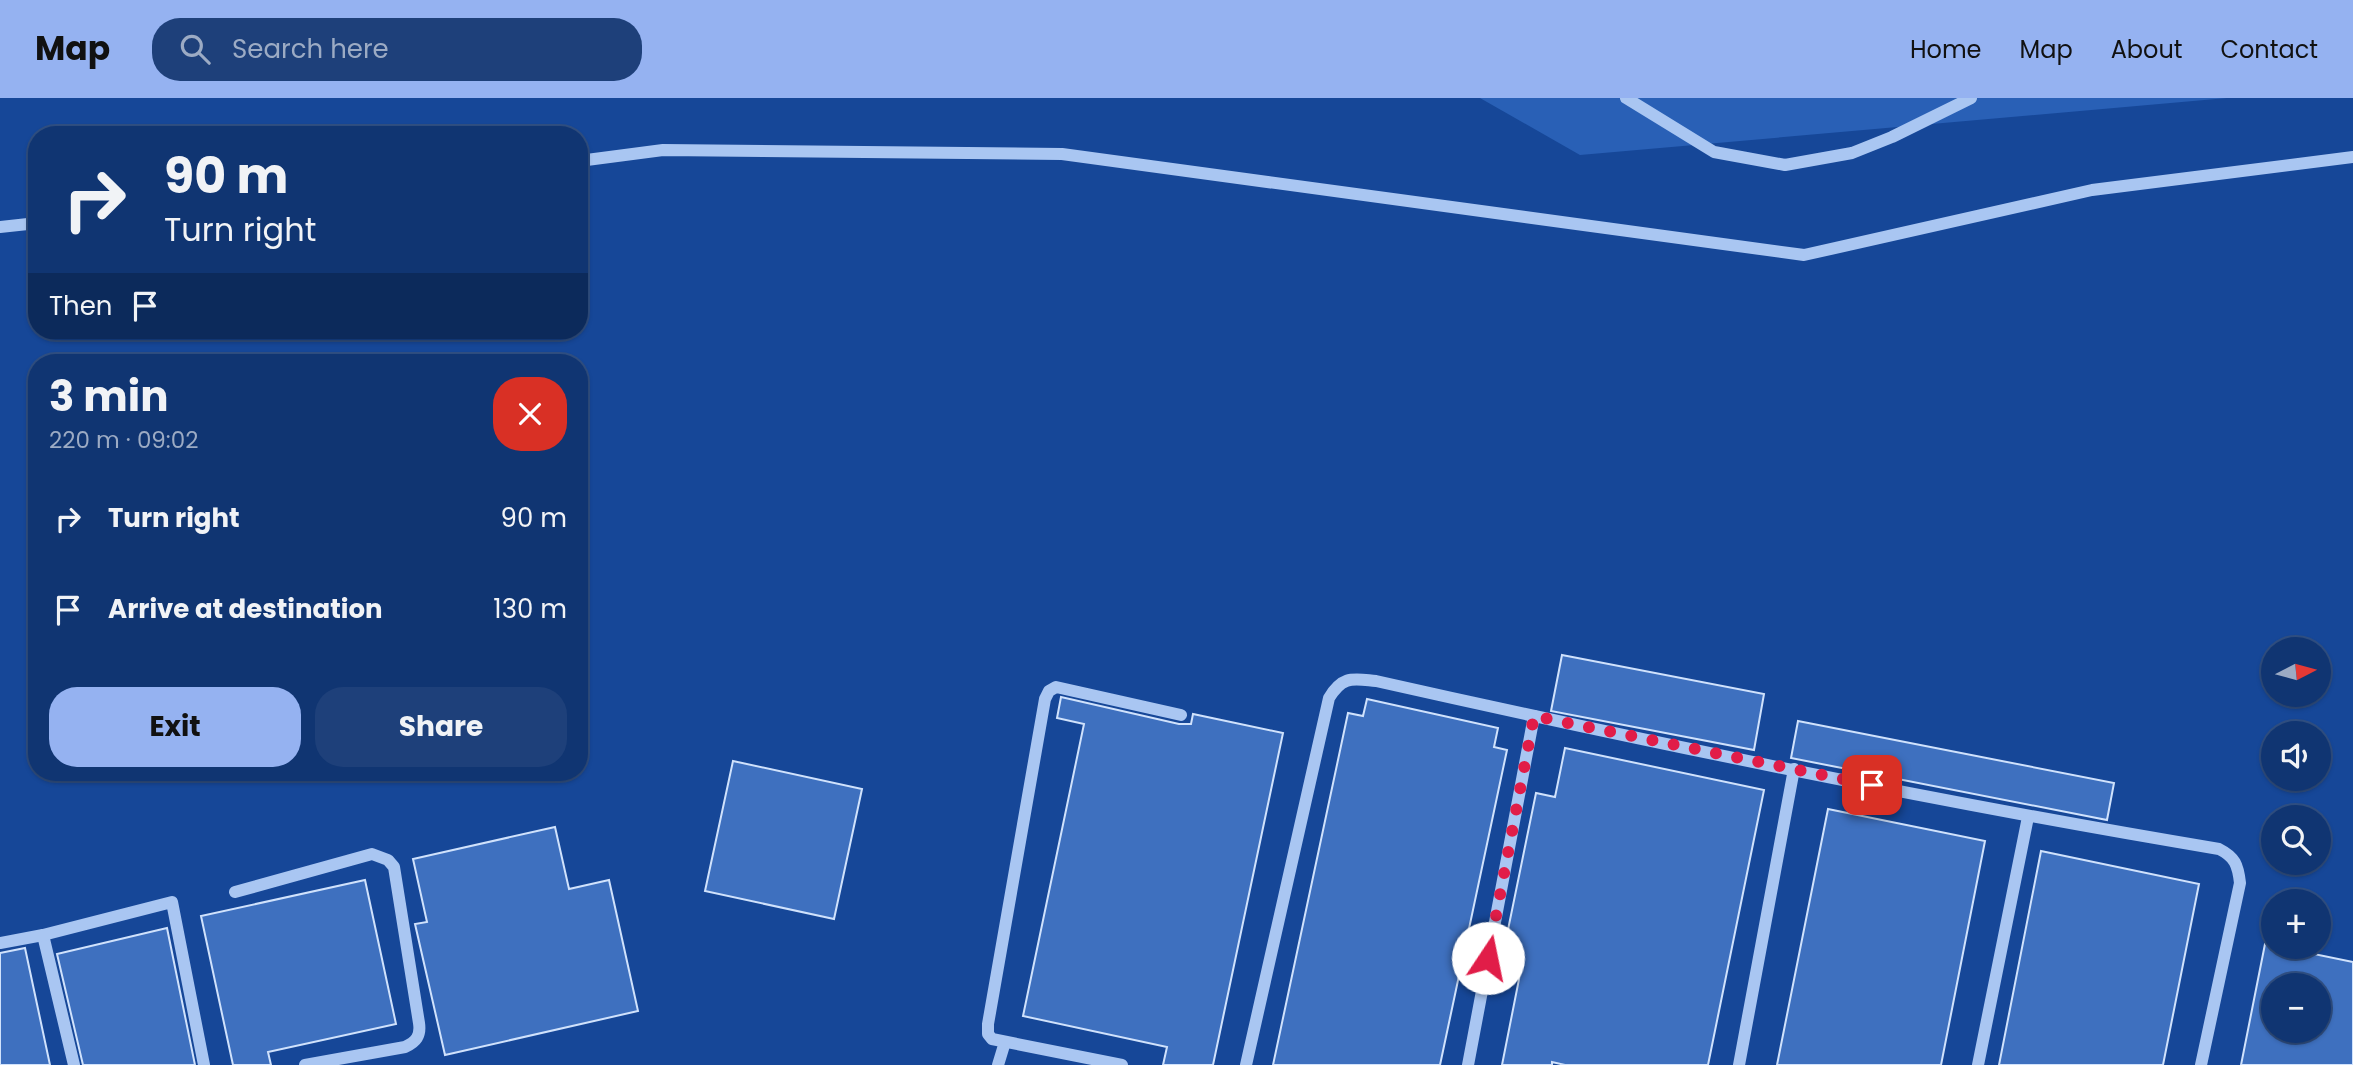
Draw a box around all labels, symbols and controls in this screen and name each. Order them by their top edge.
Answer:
search box [152,18,642,81]
text: Map [35,25,110,72]
icon: search [176,30,214,68]
text: Search here [232,31,389,67]
text: Home [1910,33,1982,66]
text: Map [2020,33,2073,66]
text: About [2111,33,2182,66]
text: Contact [2220,33,2318,66]
text: 90 m [164,142,288,210]
icon: right [49,154,140,245]
text: Turn right [164,207,316,252]
icon: arrive [126,287,164,325]
text: Then [49,288,112,324]
text: 3 min [49,367,169,426]
button: close [493,377,567,451]
text: 220 m · 09:02 [49,424,198,456]
icon: right [49,500,87,538]
text: Turn right [108,500,240,536]
text: 90 m [501,500,567,536]
icon: arrive [49,591,87,629]
text: Arrive at destination [108,591,383,627]
text: 130 m [493,591,567,627]
north arrow [2261,637,2331,707]
map controls [2261,637,2331,1043]
button: Exit [49,687,301,767]
button: Share [315,687,567,767]
button: sound [2261,721,2331,791]
pin [1842,755,1902,815]
icon: arrive [1853,766,1891,804]
button: search [2261,805,2331,875]
button: + [2261,889,2331,959]
position arrow [1451,921,1525,995]
button: − [2261,973,2331,1043]

